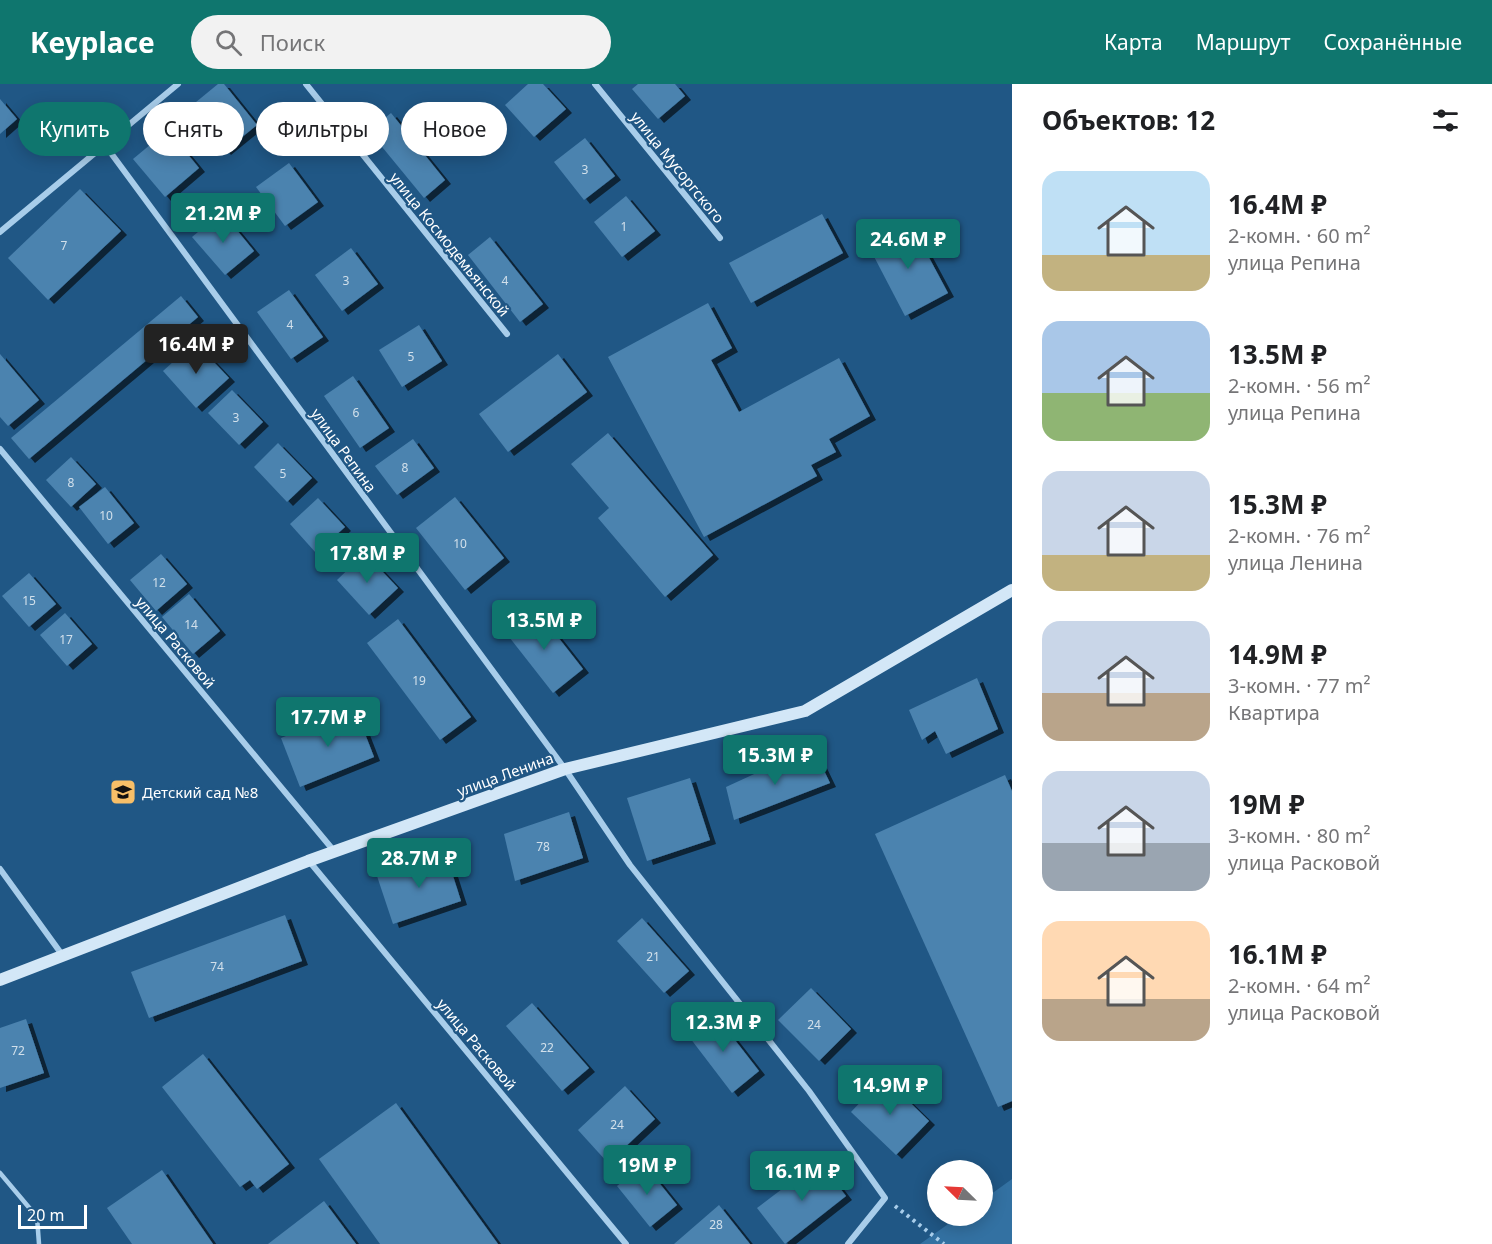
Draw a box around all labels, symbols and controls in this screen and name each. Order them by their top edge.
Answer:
search box [191,15,611,69]
text: Keyplace [30,23,155,61]
icon: search [212,26,245,59]
text: Поиск [260,27,325,57]
text: Карта [1104,28,1163,56]
text: Маршрут [1196,28,1291,56]
text: Сохранённые [1324,28,1462,56]
chip: Купить [18,102,131,156]
chip: Снять [143,102,244,156]
chip: Фильтры [256,102,389,156]
chip: Новое [401,102,507,156]
text: Объектов: 12 [1042,102,1215,138]
icon: filters [1429,104,1462,137]
street label: улица Мусоргского [627,107,729,227]
house number: 3 [582,161,589,178]
street label: улица Космодемьянской [386,168,514,320]
text: 16.4M ₽ [1228,186,1327,222]
pin: 21.2M ₽ [168,193,278,244]
icon: home [1090,195,1162,267]
text: 21.2M ₽ [185,199,261,226]
house number: 1 [621,218,627,235]
pin: 24.6M ₽ [853,219,963,270]
text: 2-комн. · 60 m² [1228,222,1371,249]
text: 24.6M ₽ [870,225,946,252]
house number: 7 [61,237,68,254]
text: улица Репина [1228,249,1361,276]
house number: 3 [343,272,350,289]
house number: 4 [502,272,509,289]
house number: 4 [287,316,294,333]
pin: 16.4M ₽ [141,324,251,375]
text: 16.4M ₽ [158,330,234,357]
text: 13.5M ₽ [1228,336,1327,372]
icon: home [1090,345,1162,417]
house number: 5 [408,348,415,365]
text: 2-комн. · 56 m² [1228,372,1371,399]
text: улица Репина [1228,399,1361,426]
street label: улица Репина [307,404,381,496]
house number: 6 [353,404,360,421]
house number: 3 [233,409,240,426]
house number: 8 [402,459,409,476]
house number: 5 [280,465,287,482]
house number: 8 [68,474,75,491]
text: 15.3M ₽ [1228,486,1327,522]
icon: home [1090,495,1162,567]
house number: 10 [99,507,113,524]
text: 2-комн. · 76 m² [1228,522,1371,549]
pin: 17.8M ₽ [312,533,422,584]
house number: 10 [453,535,467,552]
text: 17.8M ₽ [329,539,405,566]
text: улица Ленина [1228,549,1363,576]
house number: 12 [152,574,166,591]
house number: 15 [22,592,36,609]
street label: улица Расковой [132,592,220,692]
pin: 13.5M ₽ [489,600,599,651]
text: 13.5M ₽ [506,606,582,633]
house number: 14 [184,616,198,633]
house number: 17 [59,631,73,648]
text: 14.9M ₽ [1228,636,1327,672]
icon: home [1090,645,1162,717]
house number: 19 [412,672,426,689]
text: 3-комн. · 77 m² [1228,672,1371,699]
pin: 17.7M ₽ [273,697,383,748]
text: Квартира [1228,699,1320,726]
text: 17.7M ₽ [290,703,366,730]
pin: 15.3M ₽ [720,735,830,786]
text: 15.3M ₽ [737,741,813,768]
street label: улица Ленина [454,747,556,801]
school or university icon: Детский сад №8 [108,777,138,807]
place label: Детский сад №8 [142,782,258,802]
text: 19M ₽ [1228,786,1305,822]
icon: home [1090,795,1162,867]
text: 3-комн. · 80 m² [1228,822,1371,849]
pin: 28.7M ₽ [364,838,474,889]
house number: 78 [536,838,550,855]
text: 28.7M ₽ [381,844,457,871]
text: улица Расковой [1228,849,1380,876]
text: 16.1M ₽ [1228,936,1327,972]
icon: home [1090,945,1162,1017]
house number: 21 [646,948,660,965]
house number: 74 [210,958,224,975]
text: 2-комн. · 64 m² [1228,972,1371,999]
street label: улица Расковой [433,994,521,1094]
text: улица Расковой [1228,999,1380,1026]
pin: 12.3M ₽ [668,1002,778,1053]
text: 12.3M ₽ [685,1008,761,1035]
house number: 24 [807,1016,821,1033]
house number: 22 [540,1039,554,1056]
house number: 72 [11,1042,25,1059]
pin: 14.9M ₽ [835,1065,945,1116]
text: 14.9M ₽ [852,1071,928,1098]
house number: 24 [610,1116,624,1133]
pin: 19M ₽ [605,1145,689,1196]
text: 19M ₽ [618,1151,676,1178]
pin: 16.1M ₽ [747,1151,857,1202]
text: 16.1M ₽ [764,1157,840,1184]
north arrow [927,1160,993,1226]
map controls [927,1160,993,1226]
scale bar [18,1202,87,1230]
text: 20 m [27,1204,64,1226]
house number: 28 [709,1216,723,1233]

